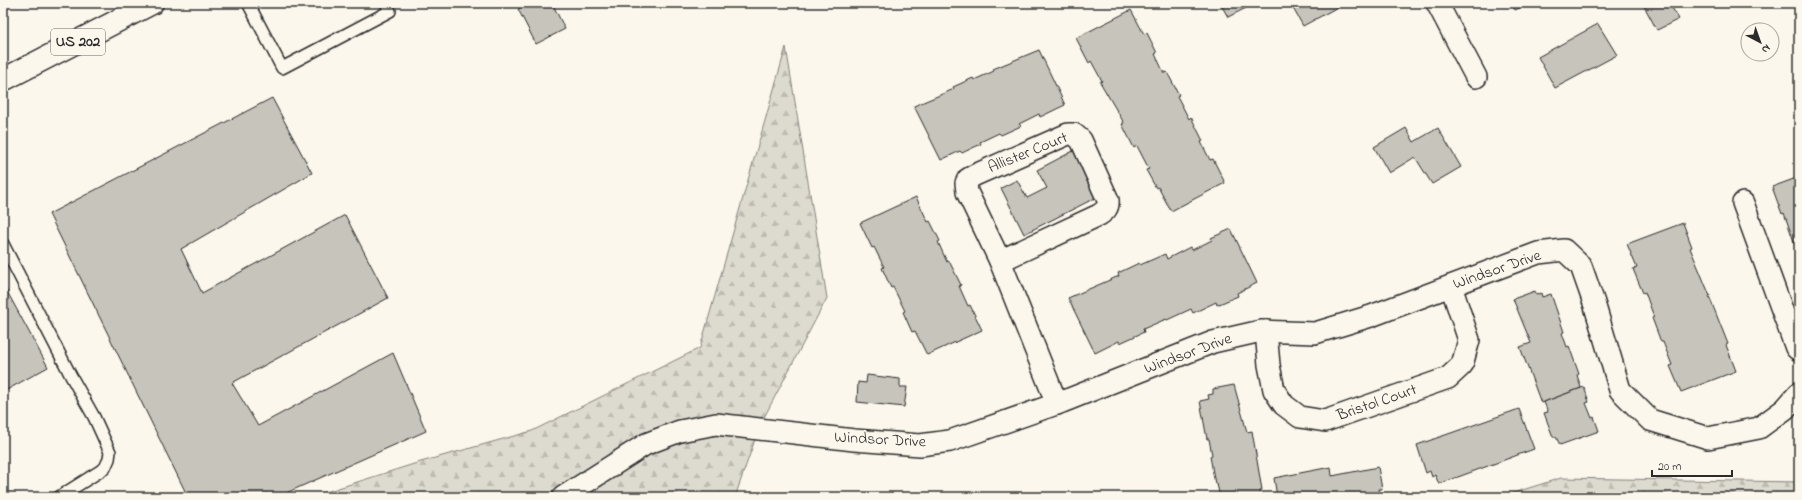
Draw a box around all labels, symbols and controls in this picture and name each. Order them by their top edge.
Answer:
north arrow [1740,22,1780,62]
road number: US 202 [51,29,105,55]
text: N [1758,40,1774,57]
street label: Allister Court [984,126,1072,180]
street label: Windsor Drive [1450,243,1545,296]
street label: Windsor Drive [1141,327,1236,381]
street label: Bristol Court [1333,378,1421,428]
street label: Windsor Drive [834,426,927,454]
scale bar [1652,452,1732,478]
text: 20 m [1658,458,1681,476]

